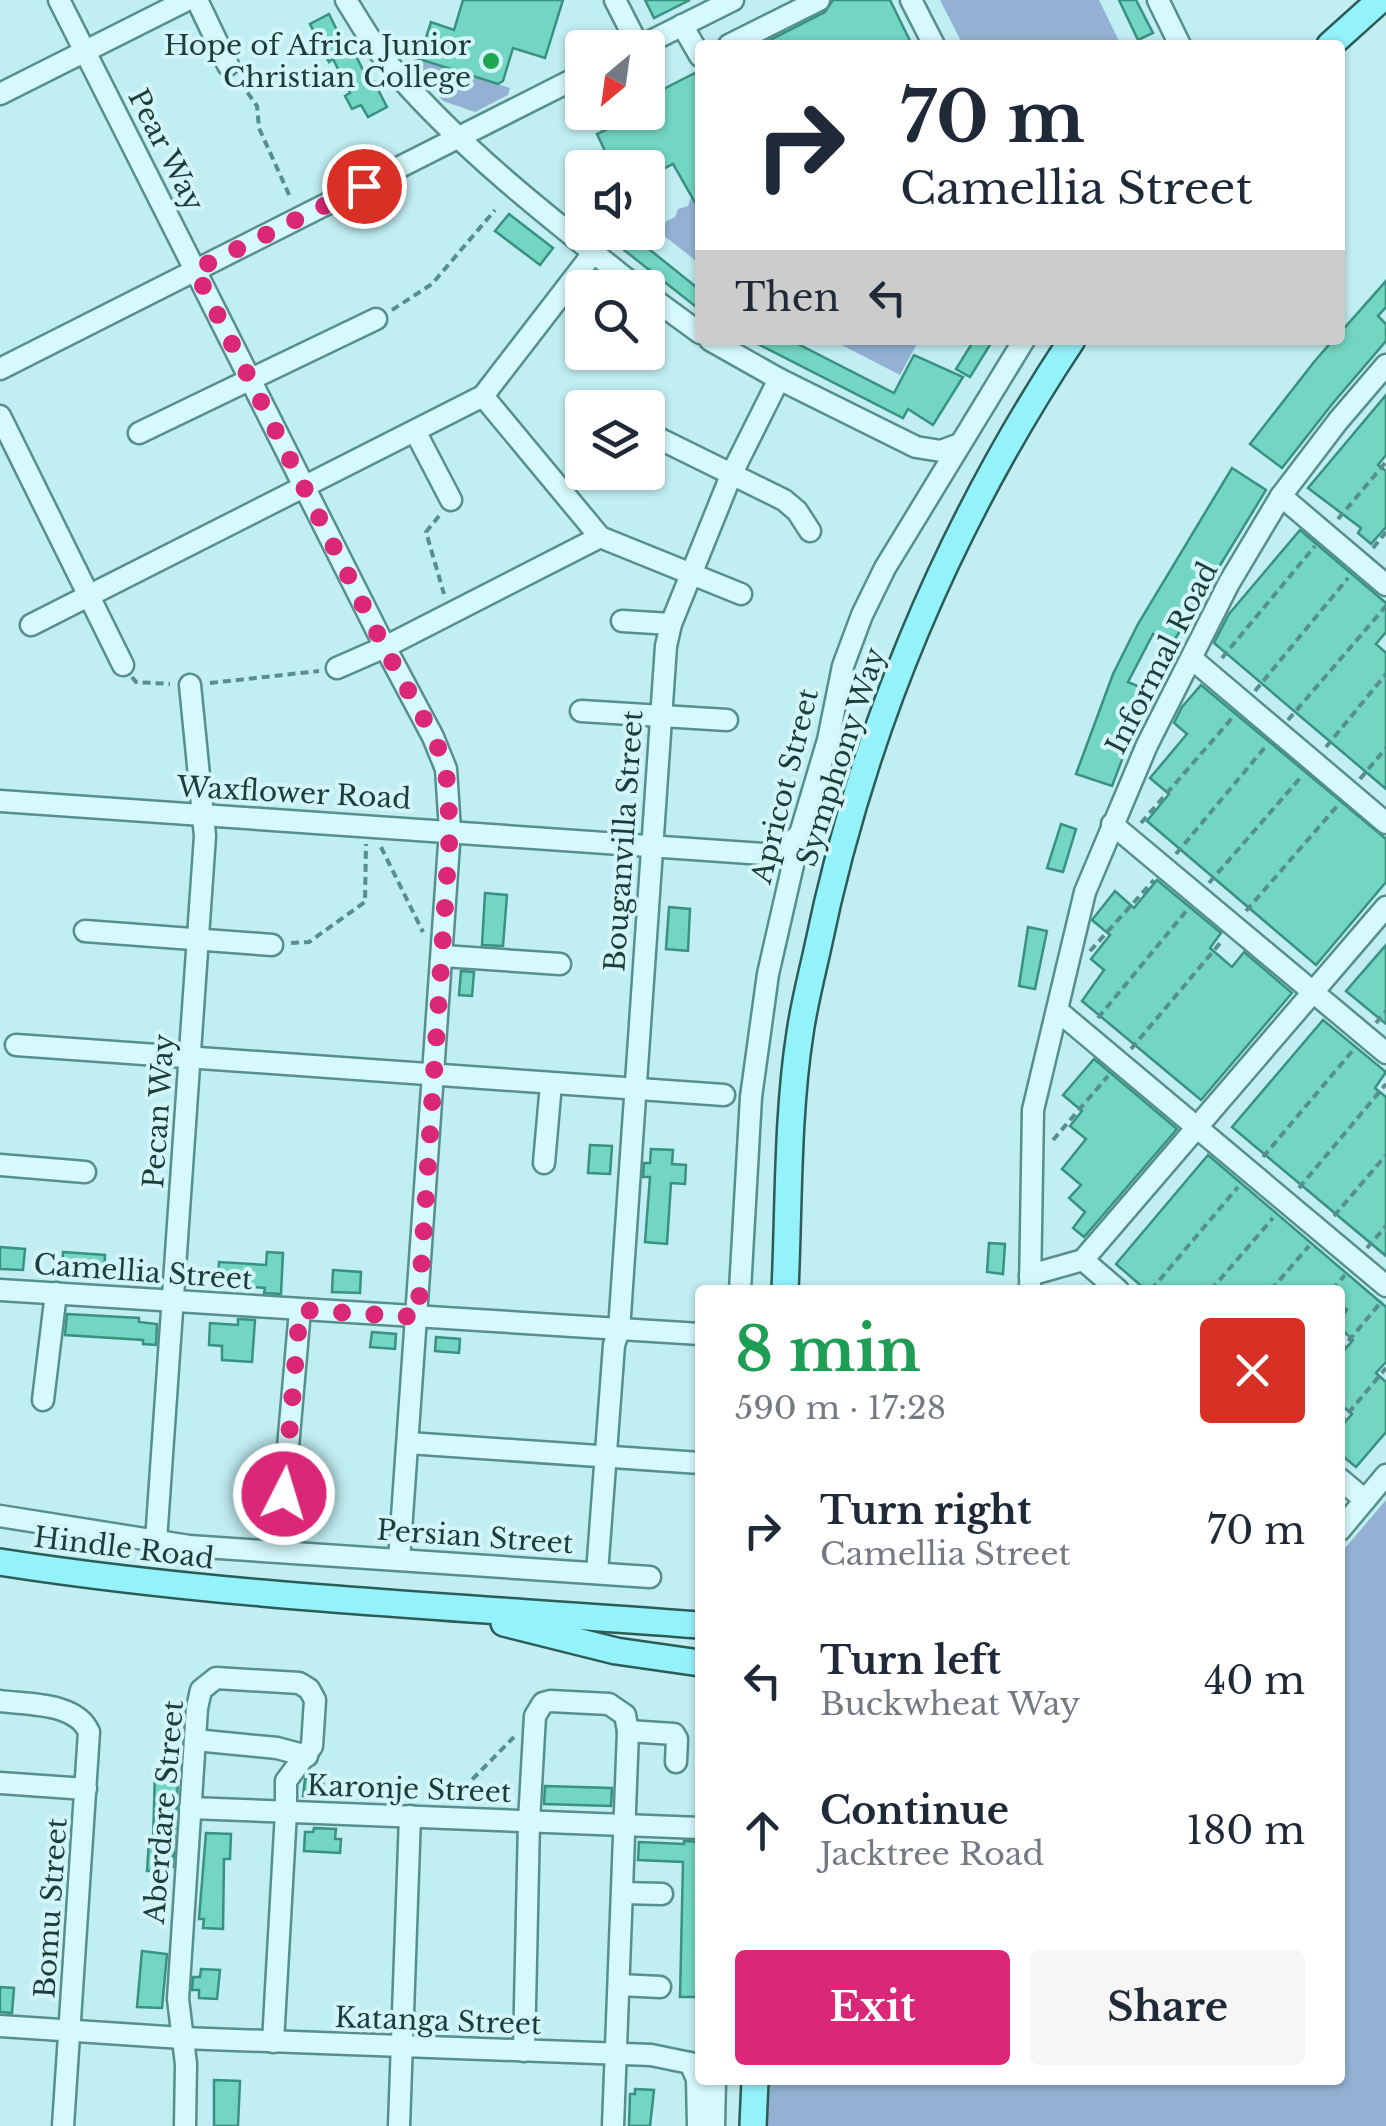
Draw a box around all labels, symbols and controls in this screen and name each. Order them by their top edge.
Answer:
place label: Hope of Africa Junior Christian College [164,28,472,95]
north arrow [565,30,665,130]
map controls [565,30,665,490]
marker: Hope of Africa Junior Christian College [480,50,502,72]
text: 70 m [900,74,1085,161]
icon: right [735,80,865,210]
street label: Pear Way [120,83,212,217]
pin [322,144,407,229]
button: sound [565,150,665,250]
icon: arrive [337,159,392,214]
text: Camellia Street [900,160,1252,216]
button: search [565,270,665,370]
icon: left [860,270,915,325]
text: Then [735,274,840,321]
button: layers [565,390,665,490]
street label: Informal Road [1099,556,1226,760]
street label: Symphony Way [789,643,893,871]
street label: Apricot Street [744,684,826,888]
street label: Bouganvilla Street [597,709,651,973]
street label: Waxflower Road [175,769,412,817]
street label: Pecan Way [136,1033,182,1189]
street label: Camellia Street [32,1247,254,1297]
text: 8 min [735,1313,921,1387]
button: close [1200,1318,1305,1423]
text: 590 m · 17:28 [735,1388,946,1428]
position arrow [232,1442,336,1546]
text: Turn right [820,1487,1031,1534]
icon: right [735,1503,790,1558]
text: 70 m [1207,1507,1305,1554]
street label: Persian Street [375,1513,575,1561]
street label: Hindle Road [32,1520,216,1576]
text: Camellia Street [820,1534,1071,1574]
text: Turn left [820,1637,1001,1684]
icon: left [735,1653,790,1708]
text: 40 m [1204,1657,1305,1704]
text: Buckwheat Way [820,1684,1080,1724]
street label: Aberdare Street [137,1698,191,1927]
street label: Karonje Street [306,1768,512,1810]
text: Continue [820,1787,1009,1834]
icon: ahead [735,1803,790,1858]
text: 180 m [1186,1807,1305,1854]
street label: Bomu Street [27,1816,75,1999]
text: Jacktree Road [820,1834,1044,1874]
button: Exit [735,1950,1010,2065]
button: Share [1030,1950,1305,2065]
street label: Katanga Street [334,2000,542,2042]

